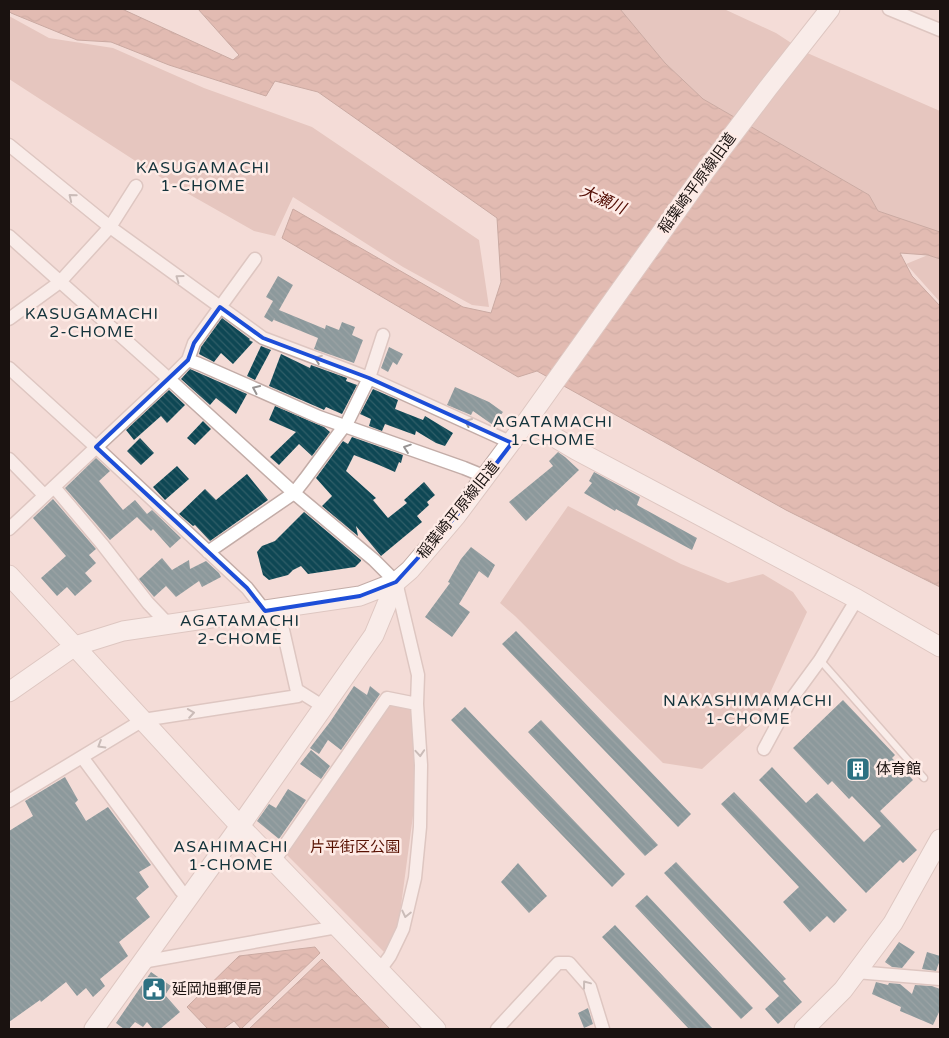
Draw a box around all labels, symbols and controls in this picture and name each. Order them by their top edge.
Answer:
street label: 稲葉崎平原線旧道 [654,129,740,237]
district label: KASUGAMACHI 1-CHOME [136,158,270,196]
water label: 大瀬川 [577,181,630,220]
one-way arrow [69,194,78,202]
one-way arrow [176,275,185,283]
district label: KASUGAMACHI 2-CHOME [25,304,159,342]
one-way arrow [314,355,323,365]
one-way arrow [252,384,261,395]
district label: AGATAMACHI 1-CHOME [493,412,613,450]
one-way arrow [464,418,473,429]
one-way arrow [403,444,412,454]
street label: 稲葉崎平原線旧道 [413,458,503,562]
district label: AGATAMACHI 2-CHOME [180,611,300,649]
district label: NAKASHIMAMACHI 1-CHOME [663,691,833,729]
one-way arrow [187,708,195,718]
one-way arrow [97,739,106,749]
one-way arrow [415,749,426,757]
building icon: 体育館 [845,756,871,782]
place label: 体育館 [876,760,921,778]
district label: ASAHIMACHI 1-CHOME [173,837,289,875]
park label: 片平街区公園 [310,838,400,856]
one-way arrow [401,909,412,918]
public building icon: 延岡旭郵便局 [141,976,167,1002]
place label: 延岡旭郵便局 [172,980,262,998]
one-way arrow [583,980,592,990]

